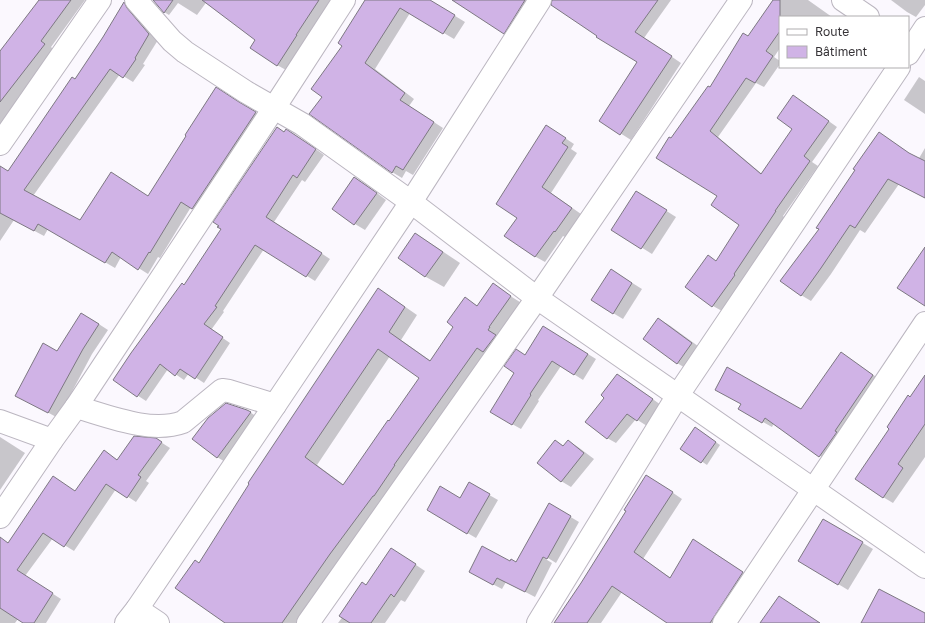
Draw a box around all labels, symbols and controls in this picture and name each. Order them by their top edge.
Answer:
legend [779,16,909,68]
text: Route [815,24,849,39]
text: Bâtiment [815,44,868,59]

